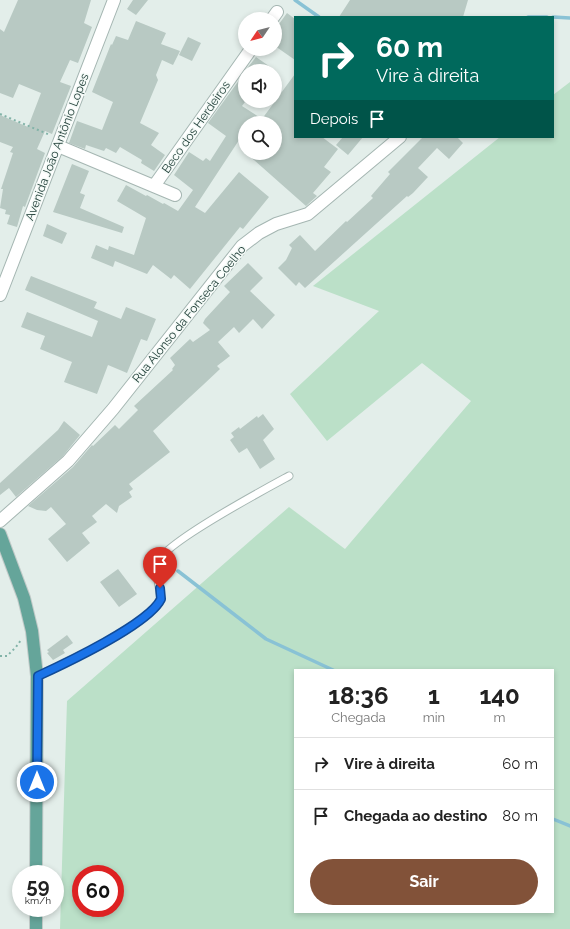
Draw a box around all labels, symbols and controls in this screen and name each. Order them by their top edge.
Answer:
north arrow [238,12,282,56]
map controls [238,12,282,160]
text: 60 m [376,31,443,64]
icon: right [310,32,362,84]
button: sound [238,64,282,108]
text: Vire à direita [376,65,479,86]
street label: Avenida João Antônio Lopes [22,71,92,223]
street label: Beco dos Herdeiros [159,78,233,176]
icon: arrive [366,108,388,130]
text: Depois [310,110,358,128]
button: search [238,116,282,160]
street label: Rua Alonso da Fonseca Coelho [129,243,249,385]
pin [143,547,177,588]
icon: arrive [149,553,171,575]
text: 18:36 [328,681,389,710]
text: 1 [428,681,440,710]
text: 140 [479,681,520,710]
text: Chegada [331,710,386,725]
text: min [423,710,445,725]
text: m [494,710,506,725]
icon: right [310,753,332,775]
text: Vire à direita [344,755,435,773]
text: 60 m [502,755,538,773]
position arrow [16,761,58,803]
icon: arrive [310,805,332,827]
text: Chegada ao destino [344,807,487,825]
text: 80 m [502,807,538,825]
button: Sair [310,859,538,905]
speed limit sign: 60 [72,865,124,917]
text: 59 [27,874,49,898]
text: km/h [25,895,51,906]

